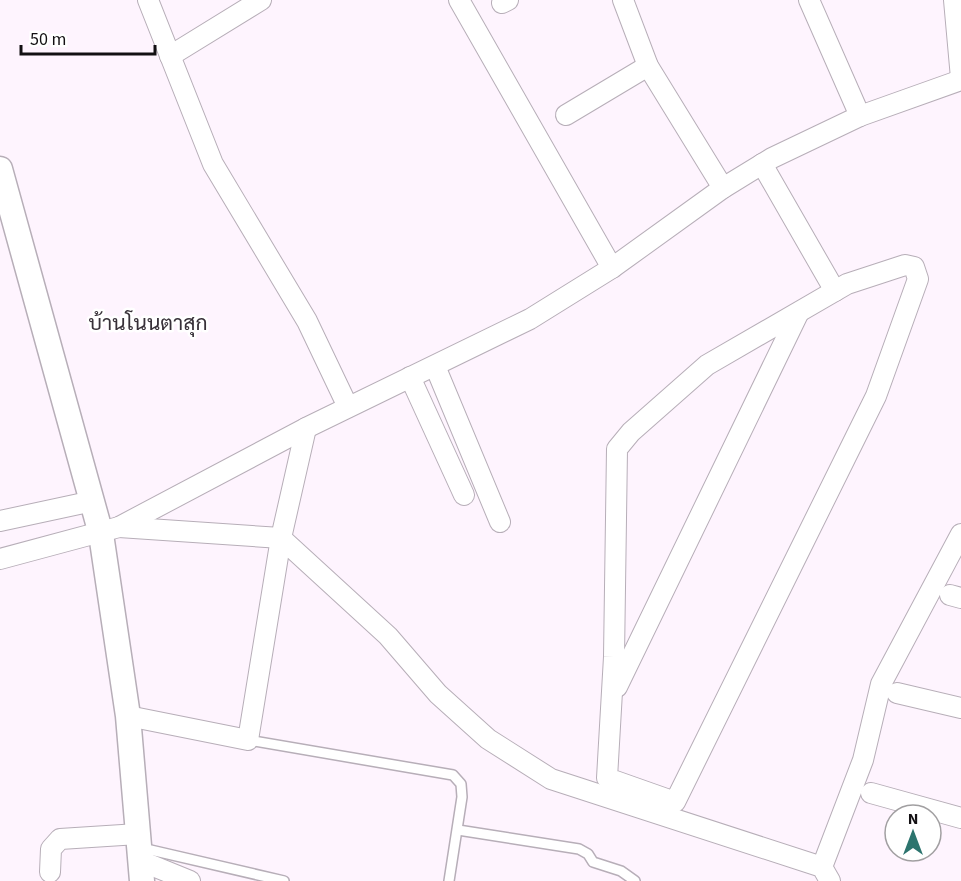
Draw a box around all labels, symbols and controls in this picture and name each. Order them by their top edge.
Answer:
scale bar [21,18,154,56]
text: 50 m [30,27,66,52]
district label: บ้านโนนตาสุก [88,308,208,338]
north arrow [883,803,943,863]
text: N [908,808,918,830]

